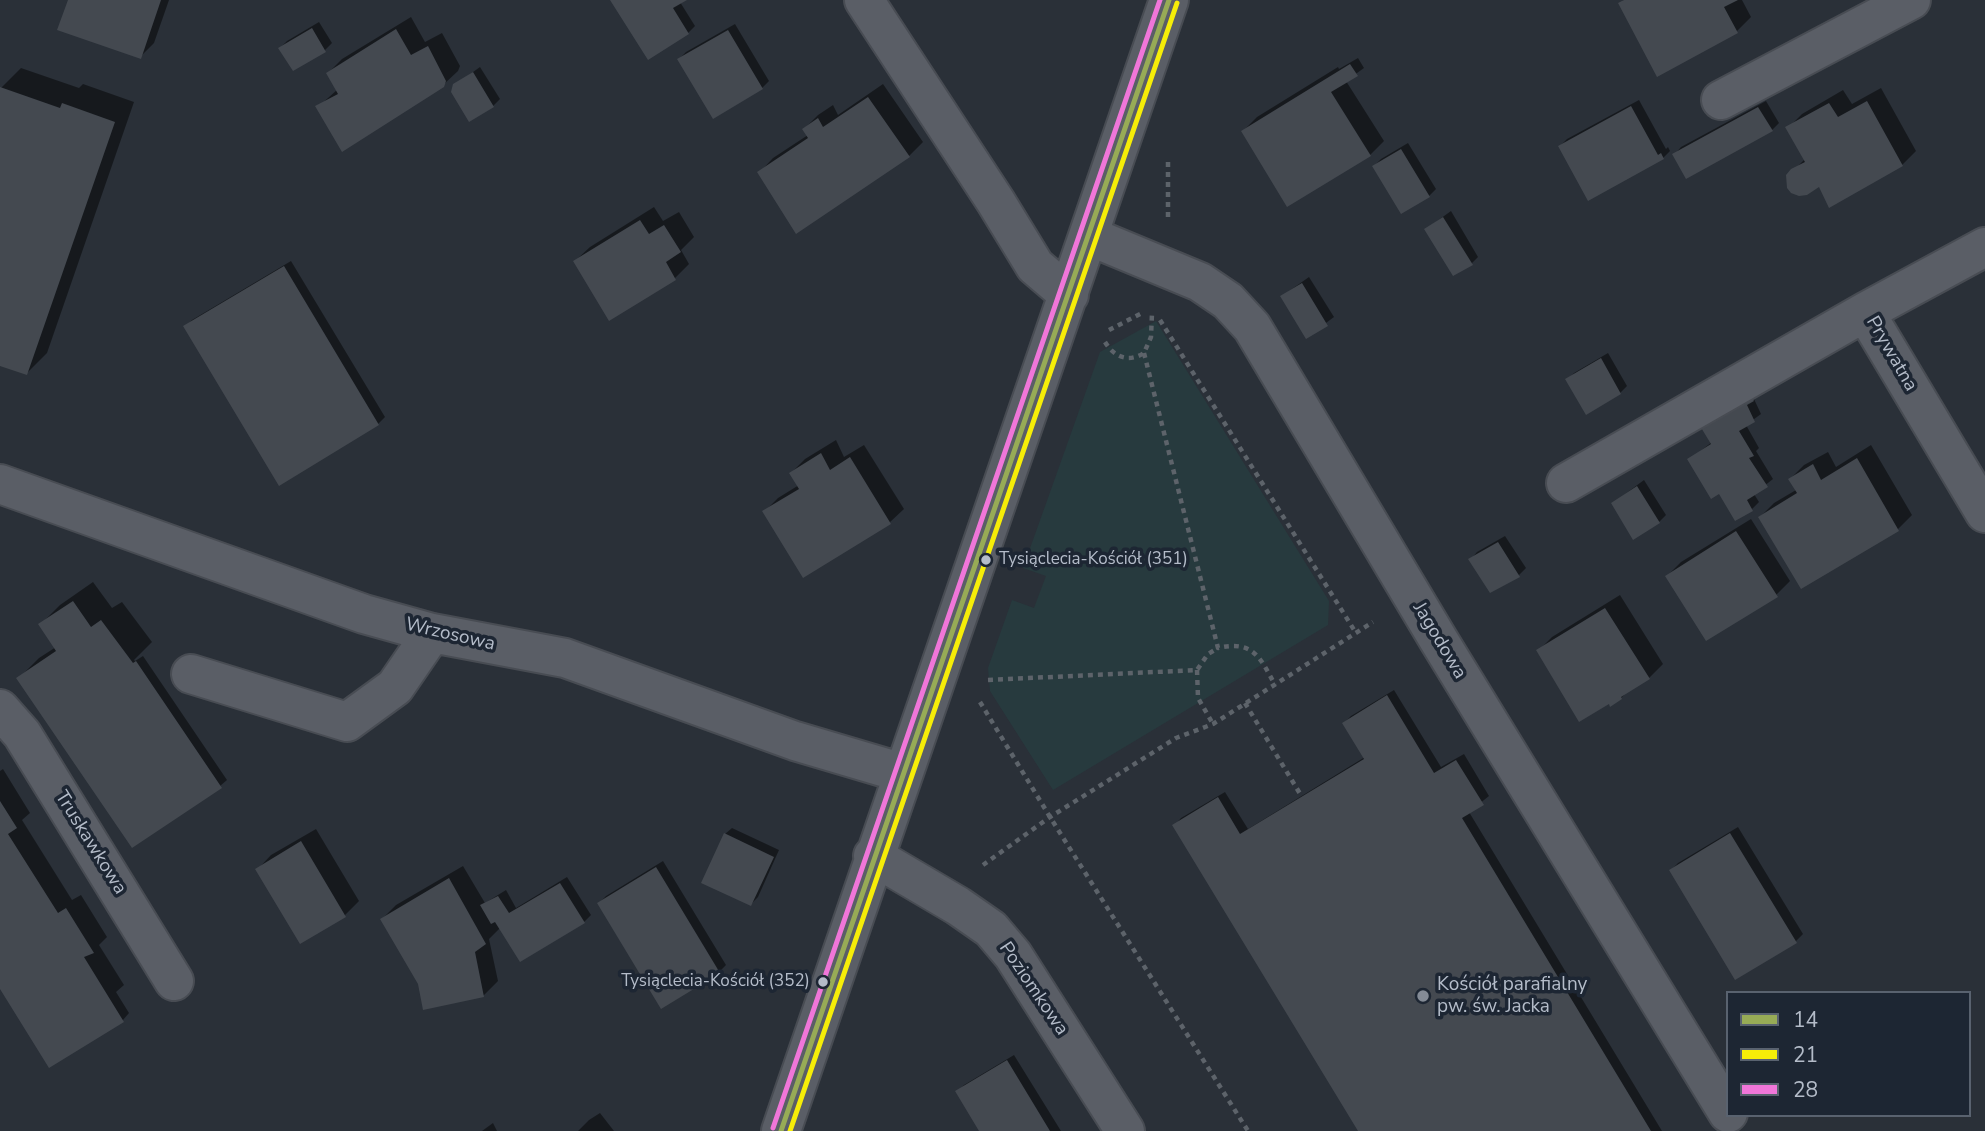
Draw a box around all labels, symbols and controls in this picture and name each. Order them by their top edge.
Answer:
street label: Prywatna [1860,312,1922,396]
place label: Tysiąclecia-Kościół (351) [999,550,1188,570]
marker: Tysiąclecia-Kościół (351) [979,553,993,567]
street label: Jagodowa [1407,599,1471,683]
street label: Wrzosowa [403,614,497,656]
street label: Truskawkowa [49,787,131,899]
street label: Poziomkowa [993,938,1073,1040]
place label: Tysiąclecia-Kościół (352) [621,972,810,992]
place label: Kościół parafialny pw. św. Jacka [1437,974,1587,1018]
marker: Tysiąclecia-Kościół (352) [816,975,830,989]
marker: Kościół parafialny pw. św. Jacka [1415,988,1431,1004]
legend [1726,991,1971,1117]
text: 14 [1793,1006,1818,1034]
text: 21 [1793,1041,1818,1069]
text: 28 [1793,1076,1818,1104]

